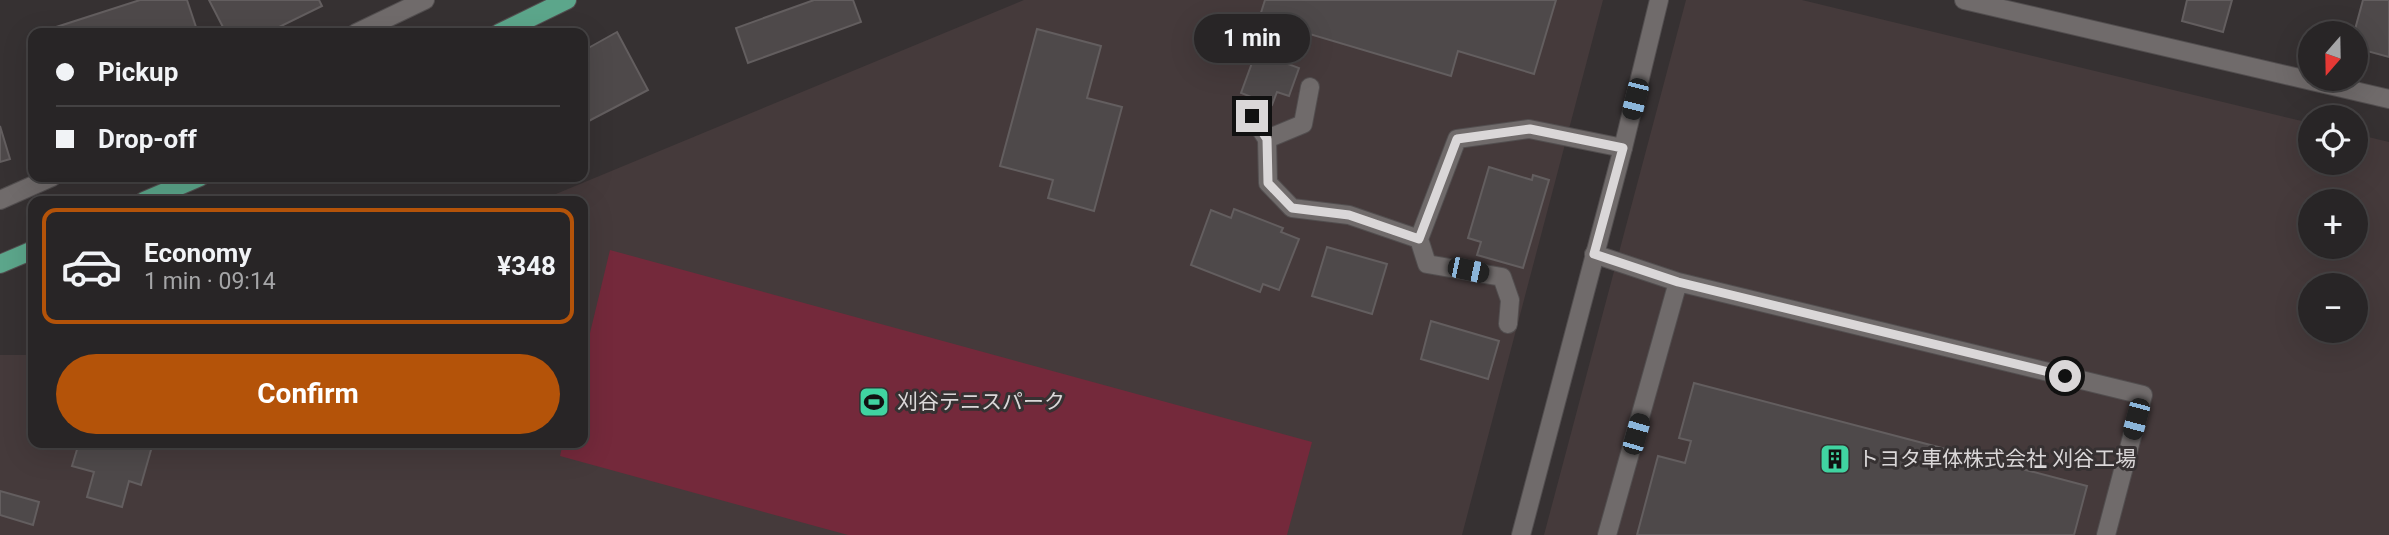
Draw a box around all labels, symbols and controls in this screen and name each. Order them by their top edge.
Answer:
callout: 1 min [1194,15,1310,64]
north arrow [2298,21,2368,91]
map controls [2298,21,2368,343]
text: 1 min [1223,25,1281,52]
text: Pickup [98,57,178,87]
car [1620,76,1651,122]
route end [1236,100,1268,132]
button: locate [2298,105,2368,175]
text: Drop-off [98,124,197,154]
button: + [2298,189,2368,259]
icon: car [60,235,123,298]
text: Economy [144,238,251,268]
text: ¥348 [497,251,556,281]
car [1446,255,1491,285]
text: 1 min · 09:14 [144,268,276,295]
button: − [2298,273,2368,343]
button: Confirm [56,354,560,434]
route start [2049,360,2081,392]
sports icon: 刈谷テニスパーク [857,385,891,419]
place label: 刈谷テニスパーク [897,390,1065,414]
car [2121,396,2152,442]
car [1621,411,1652,457]
building icon: トヨタ車体株式会社 刈谷工場 [1818,442,1852,476]
place label: トヨタ車体株式会社 刈谷工場 [1858,447,2136,471]

